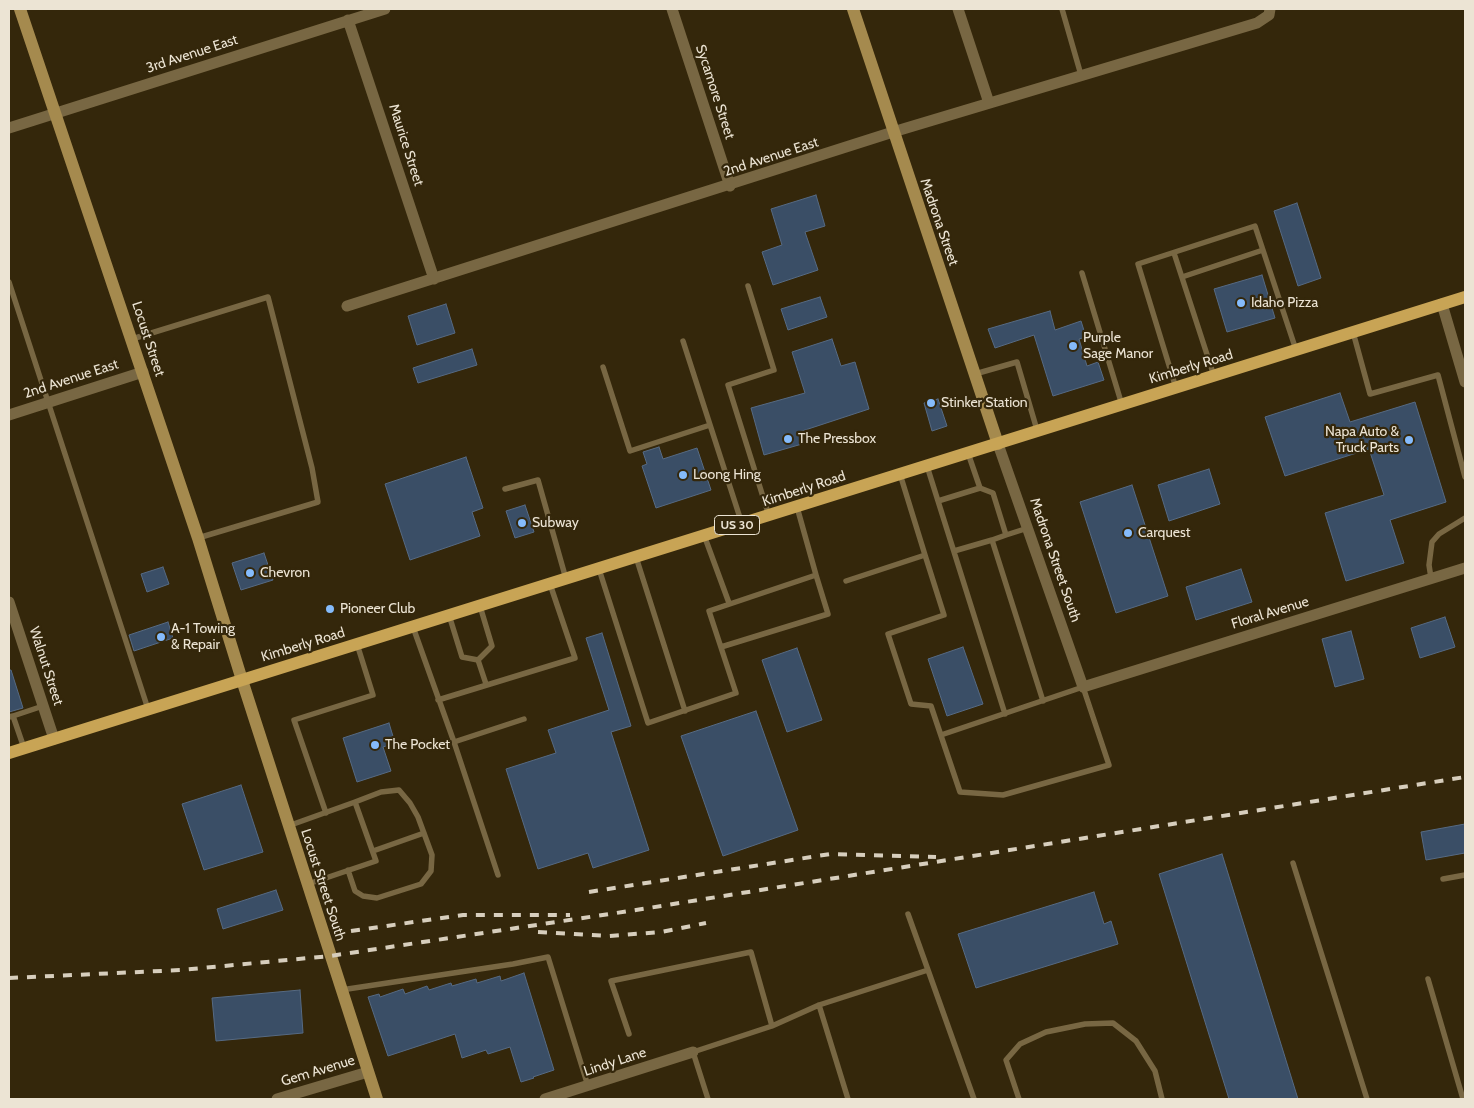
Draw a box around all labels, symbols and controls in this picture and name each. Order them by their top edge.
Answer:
street label: 3rd Avenue East [144,31,240,77]
street label: Sycamore Street [692,43,738,141]
street label: Maurice Street [385,102,427,188]
street label: 2nd Avenue East [722,134,820,180]
street label: Madrona Street [916,176,962,268]
place label: Idaho Pizza [1251,295,1318,311]
marker: Idaho Pizza [1235,297,1247,309]
street label: Locust Street [128,299,168,379]
place label: Purple Sage Manor [1083,330,1153,362]
marker: Purple Sage Manor [1067,340,1079,352]
street label: Kimberly Road [1147,346,1235,388]
street label: 2nd Avenue East [22,356,120,402]
place label: Stinker Station [941,395,1028,411]
marker: Stinker Station [925,397,937,409]
place label: Napa Auto & Truck Parts [1325,424,1399,457]
place label: The Pressbox [798,431,876,447]
marker: The Pressbox [782,433,794,445]
marker: Napa Auto & Truck Parts [1403,434,1415,446]
place label: Loong Hing [693,467,761,483]
street label: Kimberly Road [760,468,848,510]
marker: Loong Hing [677,469,689,481]
street label: Madrona Street South [1026,496,1084,624]
place label: Subway [532,515,579,531]
road number: US 30 [714,516,760,534]
marker: Subway [516,517,528,529]
place label: Carquest [1138,525,1190,541]
marker: Carquest [1122,527,1134,539]
place label: Chevron [260,565,310,581]
marker: Chevron [244,567,256,579]
street label: Floral Avenue [1229,593,1311,633]
place label: Pioneer Club [340,601,415,617]
marker: Pioneer Club [324,603,336,615]
place label: A-1 Towing & Repair [171,621,235,654]
street label: Kimberly Road [259,624,347,666]
street label: Walnut Street [25,625,67,707]
marker: A-1 Towing & Repair [155,631,167,643]
place label: The Pocket [385,737,450,753]
marker: The Pocket [369,739,381,751]
street label: Locust Street South [297,827,349,943]
street label: Lindy Lane [582,1044,648,1080]
street label: Gem Avenue [279,1052,357,1090]

